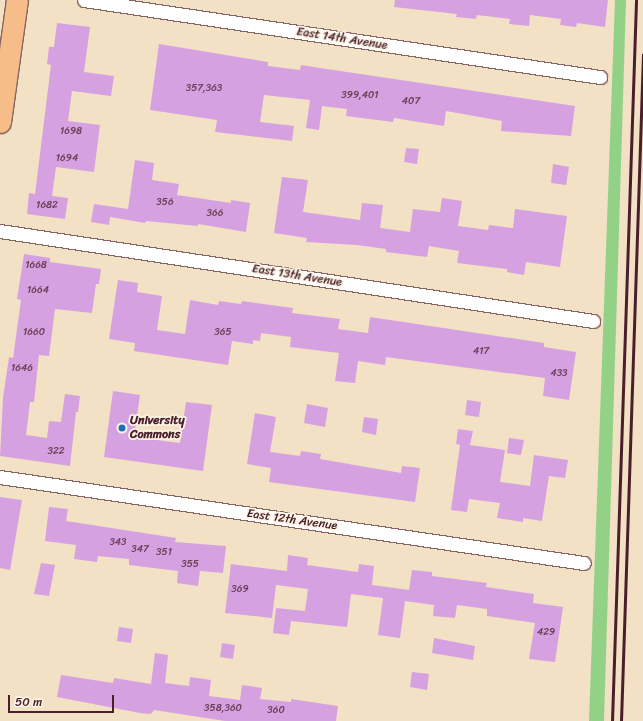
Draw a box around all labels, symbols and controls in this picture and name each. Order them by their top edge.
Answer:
street label: East 14th Avenue [295,25,389,53]
house number: 357,363 [186,83,222,95]
house number: 399,401 [341,90,379,102]
house number: 407 [402,96,420,108]
house number: 1698 [60,126,82,138]
house number: 1694 [56,153,78,165]
house number: 356 [156,197,174,209]
house number: 1682 [36,200,58,212]
house number: 366 [207,208,223,220]
house number: 1668 [25,260,47,272]
street label: East 13th Avenue [251,262,343,290]
house number: 1664 [27,285,49,297]
house number: 1660 [23,327,45,339]
house number: 365 [214,327,232,339]
house number: 417 [473,346,489,358]
house number: 1646 [11,363,33,375]
house number: 433 [550,368,568,380]
place label: University Commons [130,414,185,442]
marker: University Commons [117,423,127,433]
house number: 322 [47,446,65,458]
street label: East 12th Avenue [246,506,338,534]
house number: 343 [109,537,127,549]
house number: 347 [131,544,149,556]
house number: 351 [156,547,172,559]
house number: 355 [181,559,199,571]
house number: 369 [231,584,249,596]
house number: 429 [537,627,555,639]
scale bar [10,687,116,713]
text: 50 m [15,691,42,713]
house number: 358,360 [204,703,242,715]
house number: 360 [267,705,285,717]

